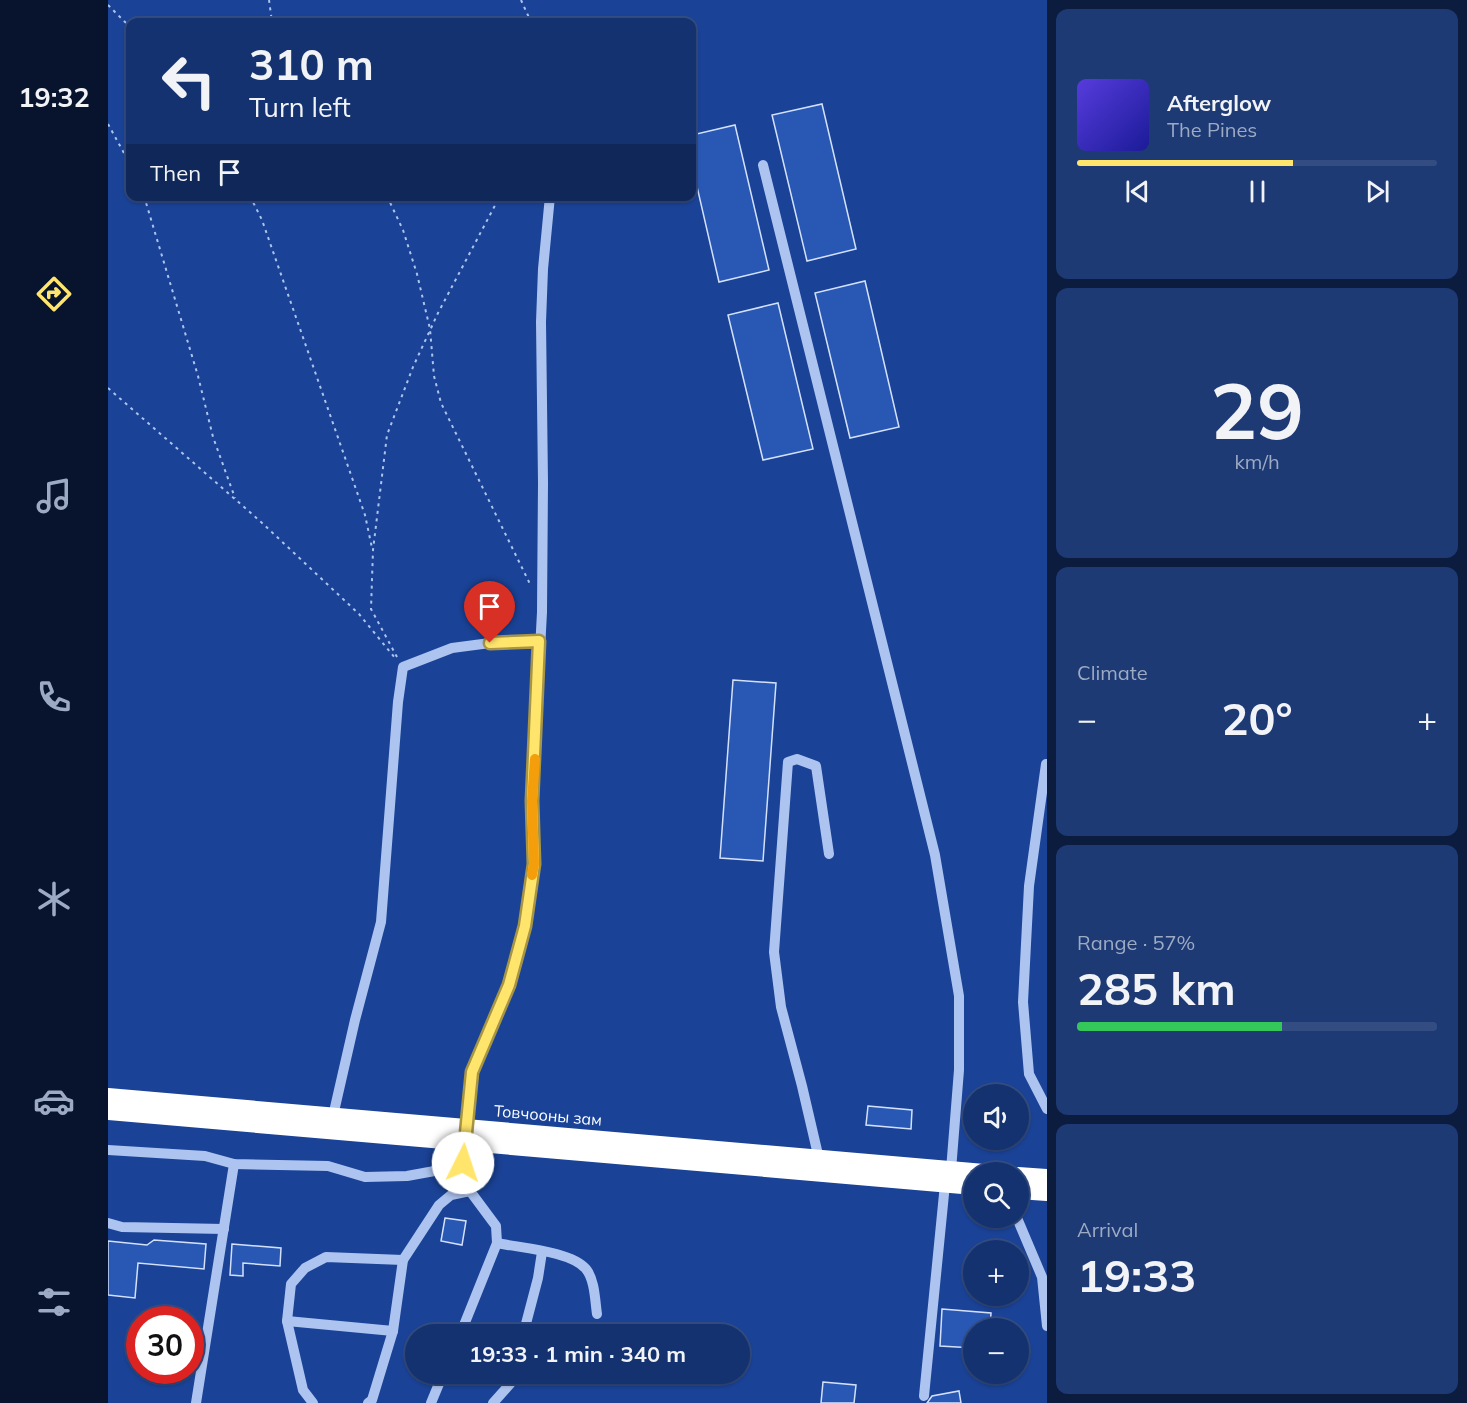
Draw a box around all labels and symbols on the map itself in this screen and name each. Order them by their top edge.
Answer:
pin [464,581,515,643]
street label: Товчооны зам [493,1100,603,1130]
position arrow [431,1131,495,1195]
speed limit sign: 30 [126,1306,204,1384]

